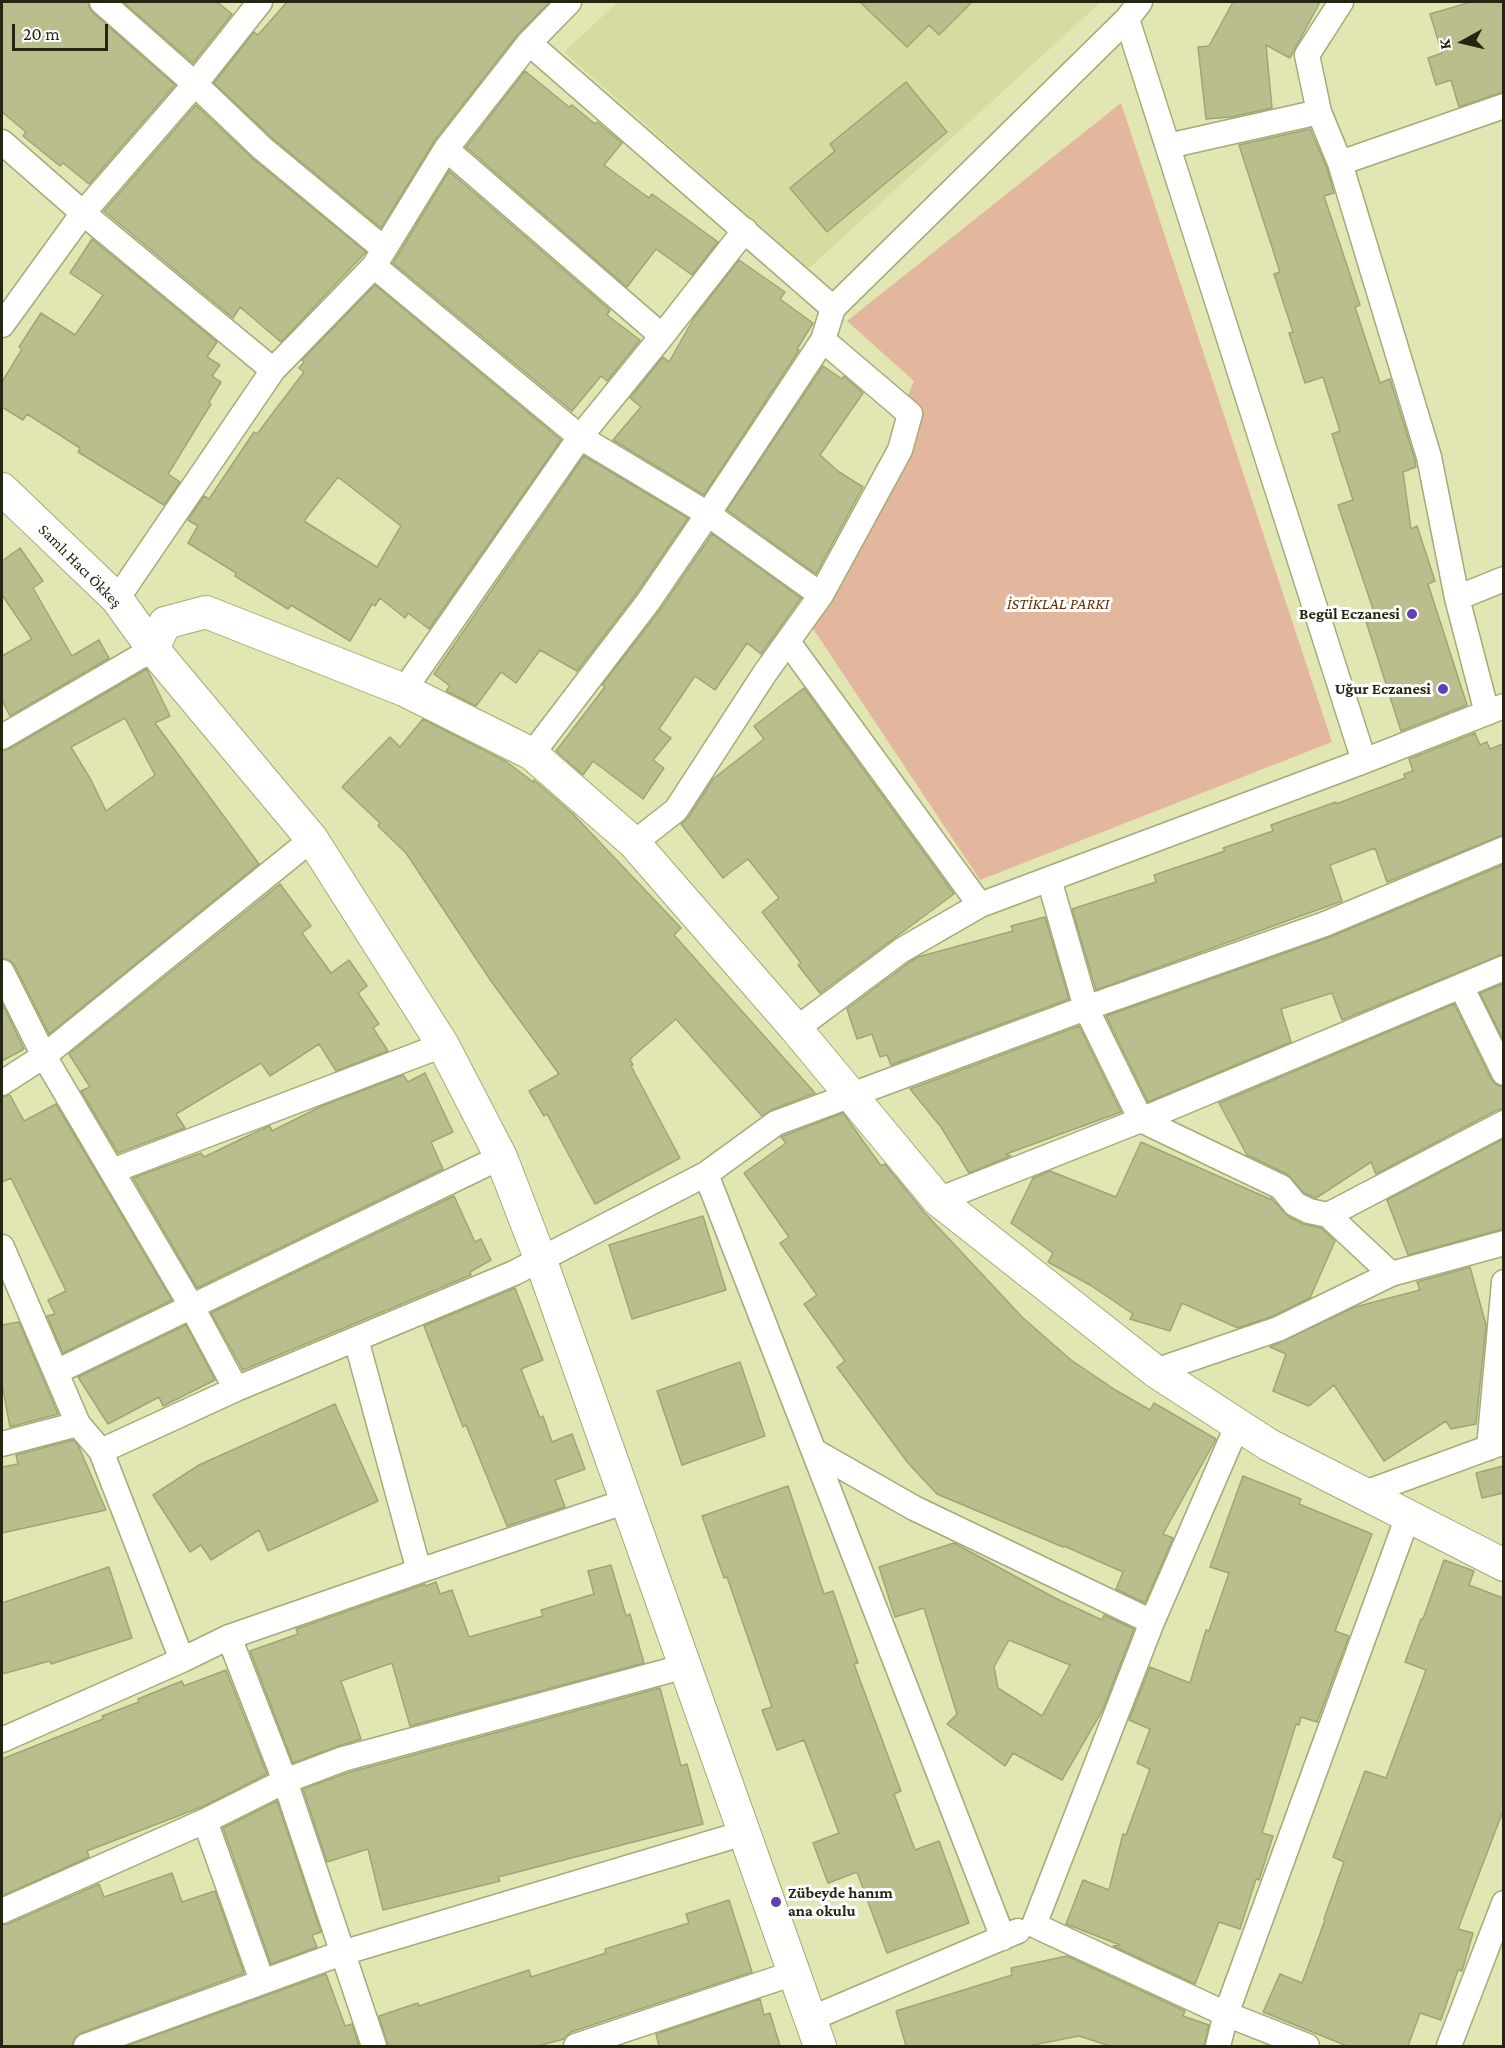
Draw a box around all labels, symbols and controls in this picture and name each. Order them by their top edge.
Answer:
scale bar [15,12,111,50]
north arrow [1433,12,1493,72]
text: 20 m [23,24,60,44]
text: K [1436,38,1454,51]
street label: Samlı Hacı Ökkeş [34,520,126,612]
park label: İSTİKLAL PARKI [1007,594,1109,614]
place label: Begül Eczanesi [1299,604,1400,624]
marker: Begül Eczanesi [1405,607,1419,621]
place label: Uğur Eczanesi [1335,679,1431,699]
marker: Uğur Eczanesi [1436,682,1450,696]
place label: Zübeyde hanım ana okulu [788,1883,893,1921]
marker: Zübeyde hanım ana okulu [769,1895,783,1909]

